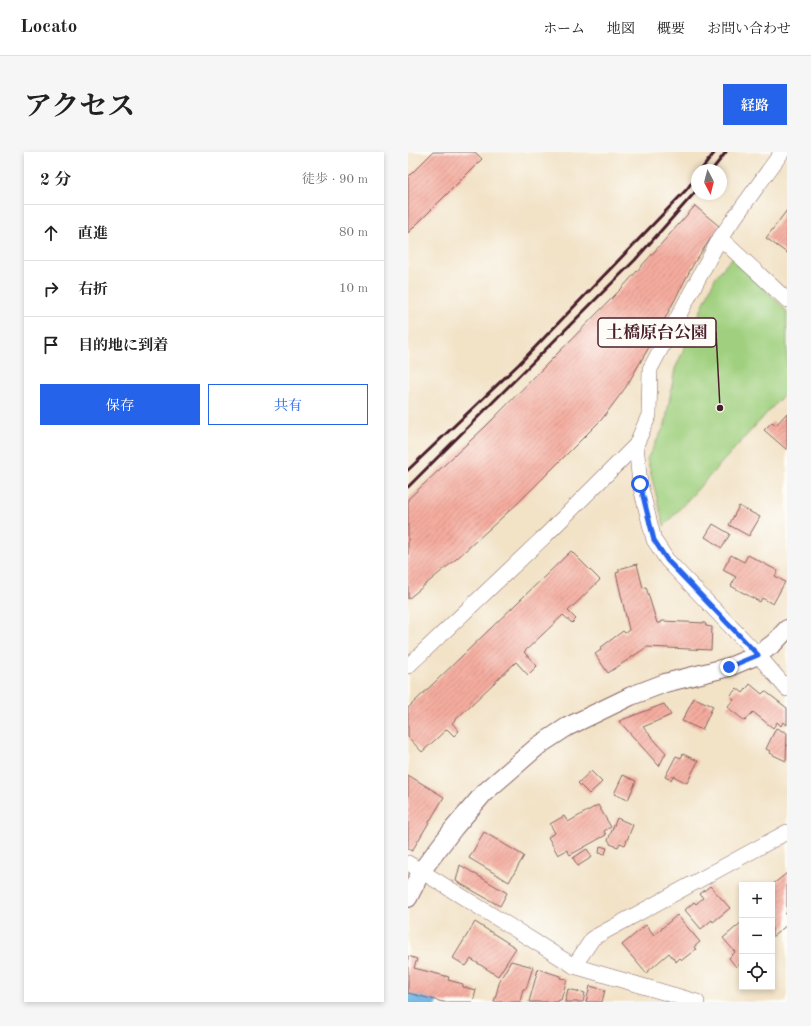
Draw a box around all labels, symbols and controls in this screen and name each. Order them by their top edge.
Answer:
text: Locato [20,18,77,37]
text: ホーム [543,22,585,36]
text: 地図 [607,22,635,36]
text: 概要 [657,22,685,36]
text: お問い合わせ [707,22,791,36]
button: 経路 [723,84,787,125]
text: アクセス [24,94,135,122]
north arrow [691,164,727,200]
text: 2 分 [40,172,72,189]
text: 徒歩 · 90 m [302,173,368,186]
icon: ahead [40,222,62,244]
text: 80 m [339,226,368,239]
text: 直進 [78,227,108,242]
icon: right [40,278,62,300]
text: 10 m [339,282,368,295]
text: 右折 [78,283,108,298]
callout: 土橋原台公園 [598,318,716,347]
text: 土橋原台公園 [606,323,708,342]
icon: arrive [40,334,62,356]
text: 目的地に到着 [78,339,168,354]
button: 保存 [40,384,200,425]
button: 共有 [208,384,368,425]
route start [631,475,649,493]
route end [720,658,738,676]
map controls [739,882,775,990]
button: + [739,882,775,918]
button: − [739,918,775,954]
button: locate [739,954,775,990]

